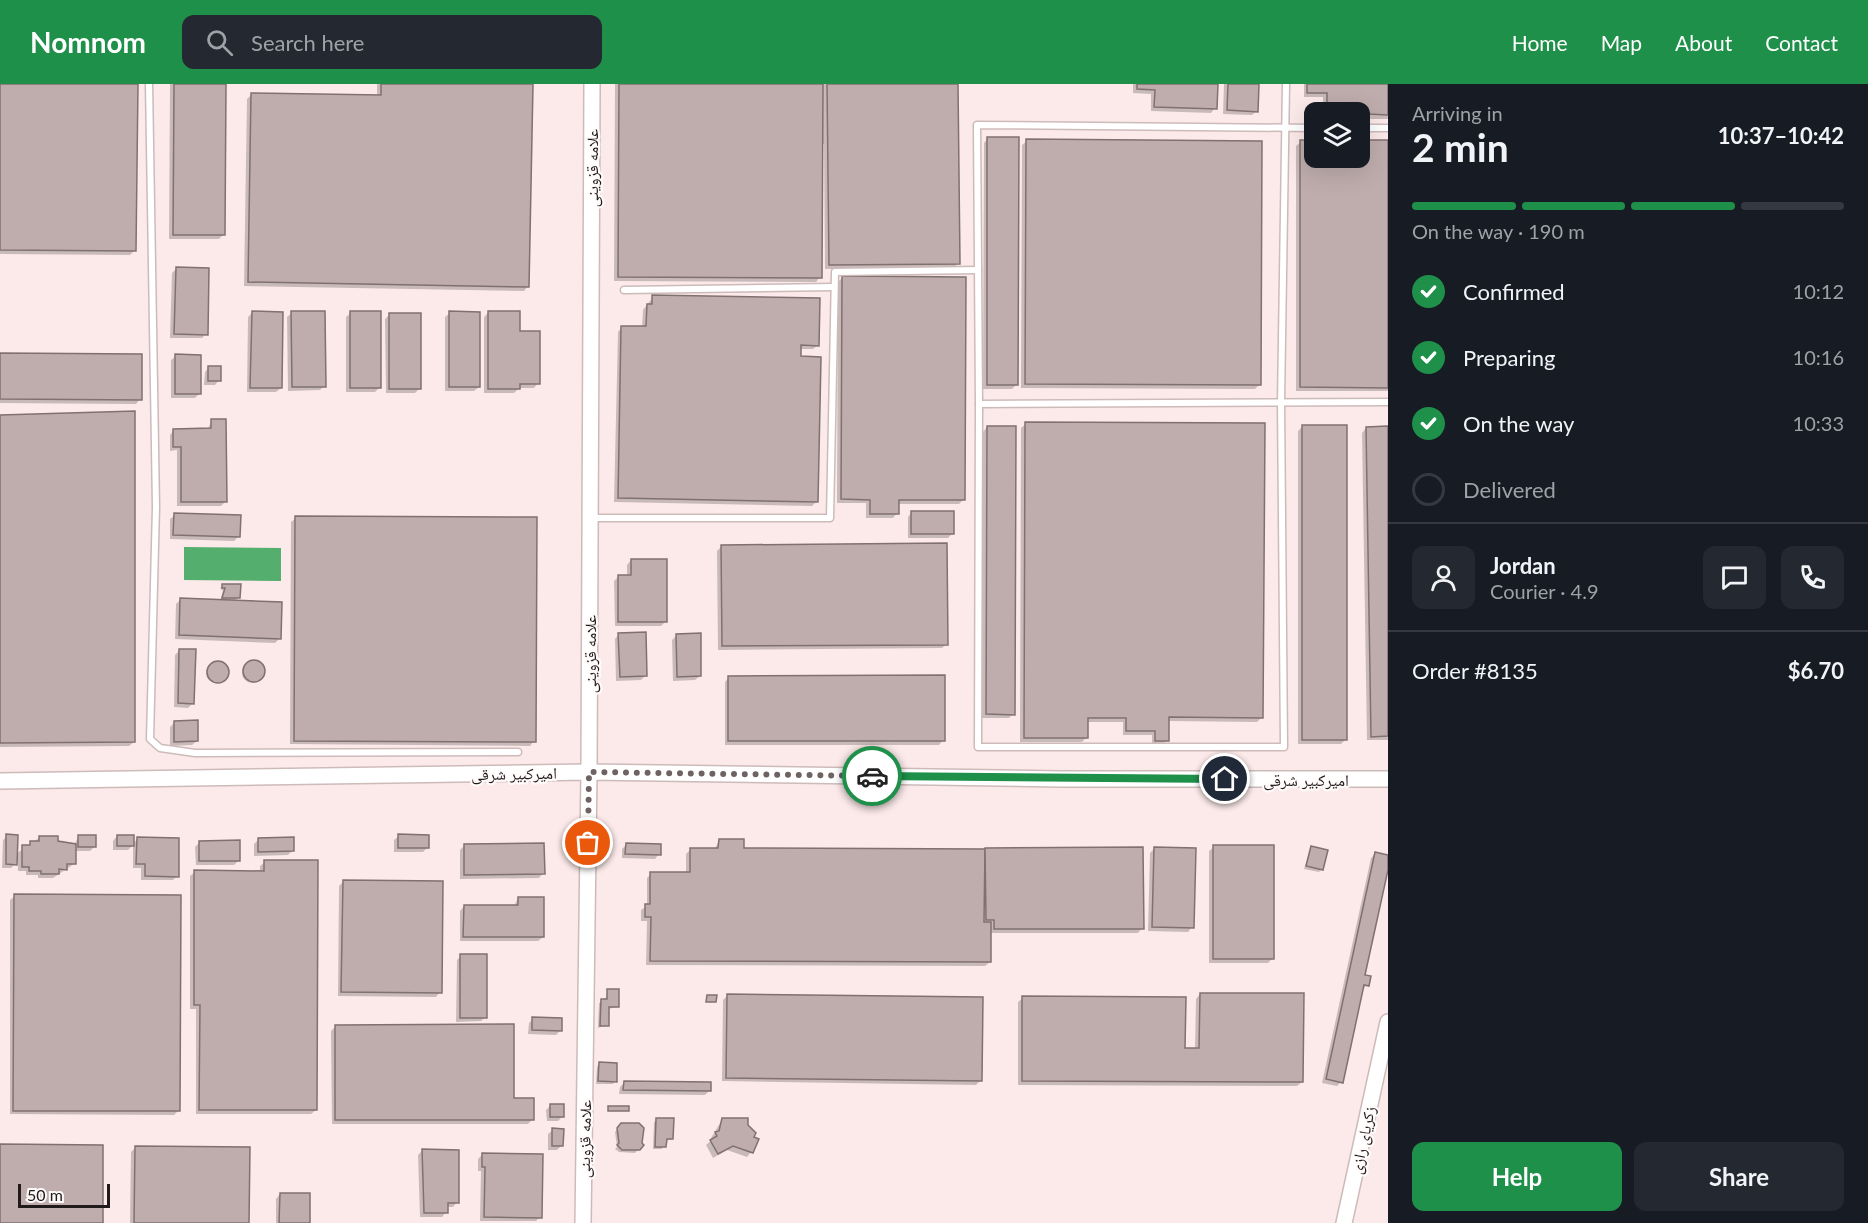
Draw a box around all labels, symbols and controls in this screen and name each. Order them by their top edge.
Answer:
search box [182,15,602,69]
text: Nomnom [30,25,146,59]
icon: search [203,26,236,59]
text: Search here [251,29,364,56]
text: Home [1512,30,1568,55]
text: Map [1601,30,1642,55]
text: About [1675,30,1732,55]
text: Contact [1765,30,1838,55]
text: Arriving in [1412,101,1503,125]
map controls [1304,102,1370,168]
button: layers [1304,102,1370,168]
text: 10:37–10:42 [1718,122,1844,149]
text: 2 min [1412,124,1509,170]
street label: علامه قزوینی [582,129,603,207]
text: On the way · 190 m [1412,219,1585,243]
icon: check [1412,275,1445,308]
text: Confirmed [1463,278,1565,305]
text: 10:12 [1793,279,1844,303]
icon: check [1412,341,1445,374]
text: Preparing [1463,344,1555,371]
text: 10:16 [1793,345,1844,369]
icon: check [1412,407,1445,440]
text: On the way [1463,410,1574,437]
text: 10:33 [1793,411,1844,435]
text: Delivered [1463,476,1556,503]
button: person [1412,546,1475,609]
button: chat [1703,546,1766,609]
button: phone [1781,546,1844,609]
text: Jordan [1490,552,1556,579]
text: Courier · 4.9 [1490,579,1599,603]
street label: علامه قزوینی [580,615,601,693]
text: Order #8135 [1412,657,1538,684]
text: $6.70 [1788,657,1844,684]
courier [842,746,902,806]
pin [1199,753,1250,804]
icon: car [856,760,889,793]
icon: home [1208,762,1241,795]
street label: امیرکبیر شرقی [471,763,557,785]
street label: امیرکبیر شرقی [1263,770,1349,791]
pin [562,817,613,868]
icon: bag [571,826,604,859]
street label: علامه قزوینی [574,1100,596,1178]
street label: زکریای رازی [1346,1104,1380,1176]
button: Help [1412,1142,1622,1211]
button: Share [1634,1142,1844,1211]
scale bar [18,1181,110,1208]
text: 50 m [27,1185,63,1204]

